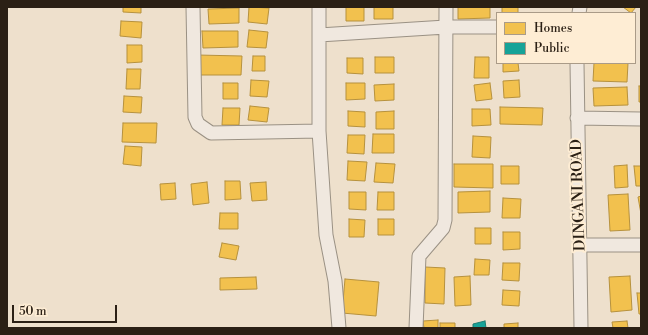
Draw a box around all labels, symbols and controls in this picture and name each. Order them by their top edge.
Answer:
legend [496,12,636,64]
text: Homes [534,21,572,36]
text: Public [534,41,570,56]
street label: DINGANI ROAD [568,139,590,251]
scale bar [14,297,119,323]
text: 50 m [19,304,47,319]

